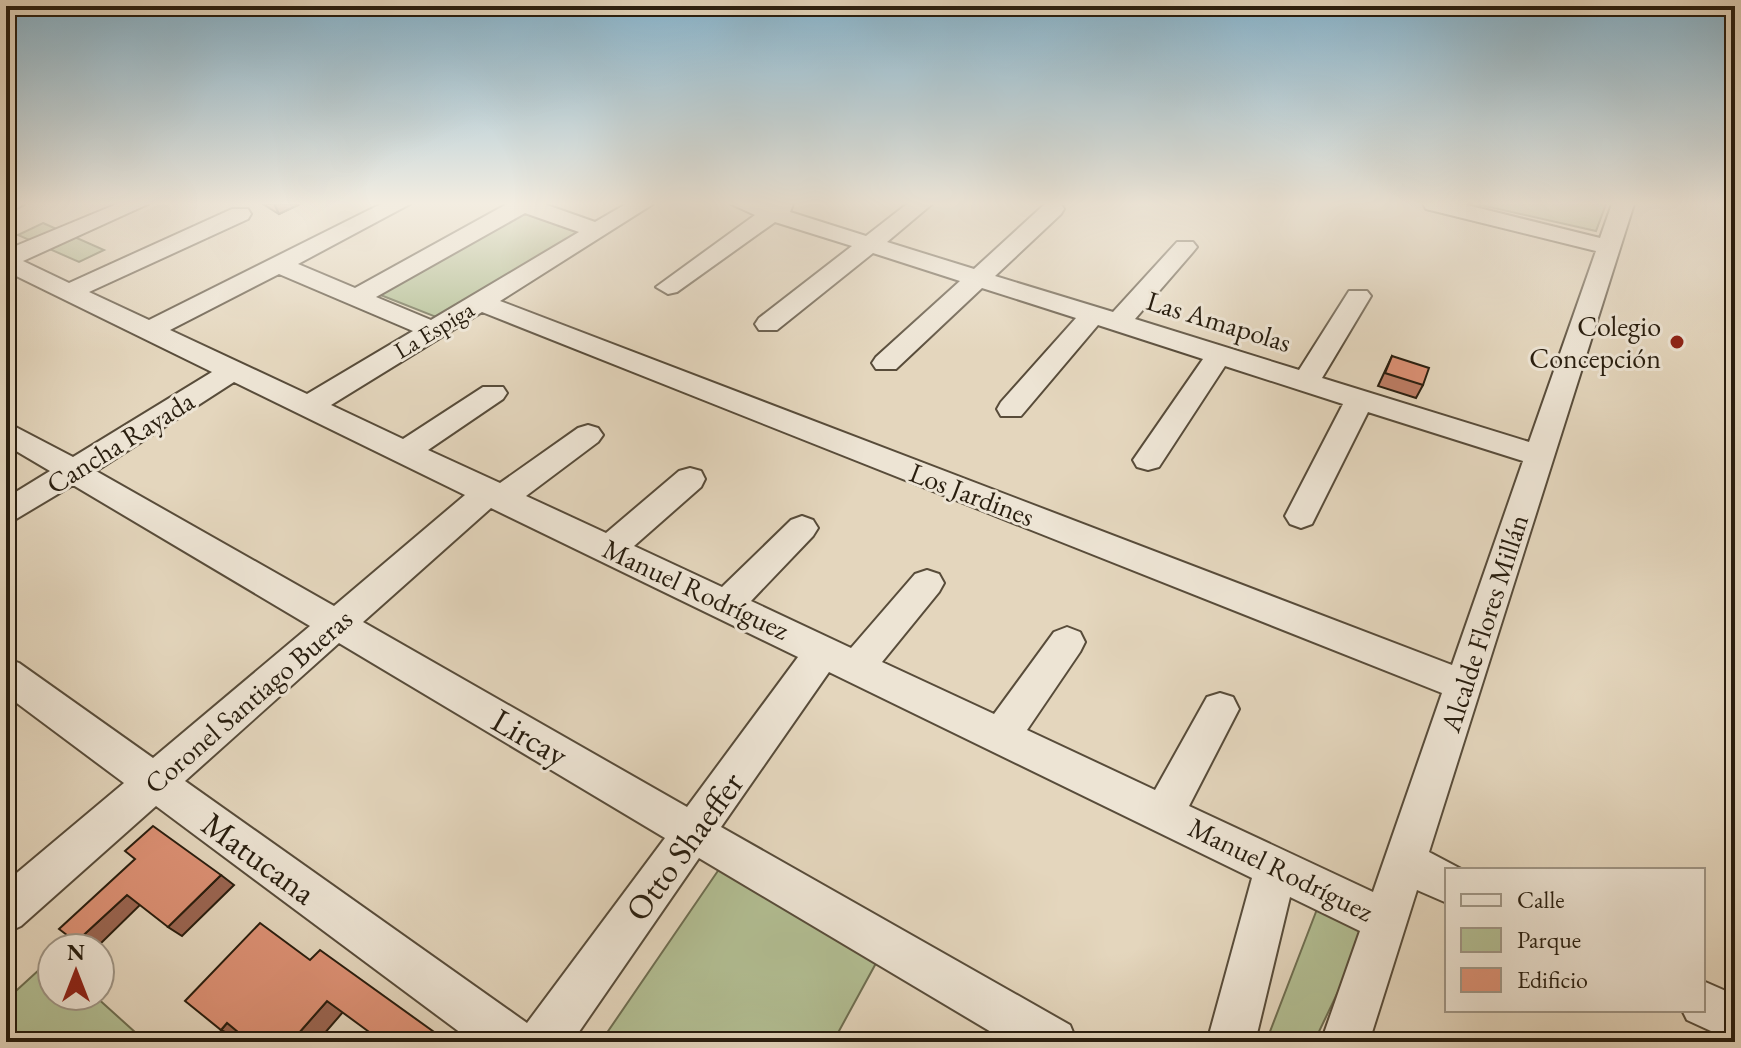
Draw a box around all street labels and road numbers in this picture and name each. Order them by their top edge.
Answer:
street label: Las Amapolas [1142,282,1296,360]
street label: La Espiga [388,293,480,366]
street label: Cancha Rayada [39,382,201,502]
street label: Los Jardines [905,454,1039,534]
street label: Alcalde Flores Millán [1432,509,1536,737]
street label: Manuel Rodríguez [597,530,795,648]
street label: Coronel Santiago Bueras [137,601,359,801]
street label: Lircay [484,698,577,777]
street label: Otto Shaeffer [615,762,753,929]
street label: Matucana [193,802,325,914]
street label: Manuel Rodríguez [1183,809,1380,929]

